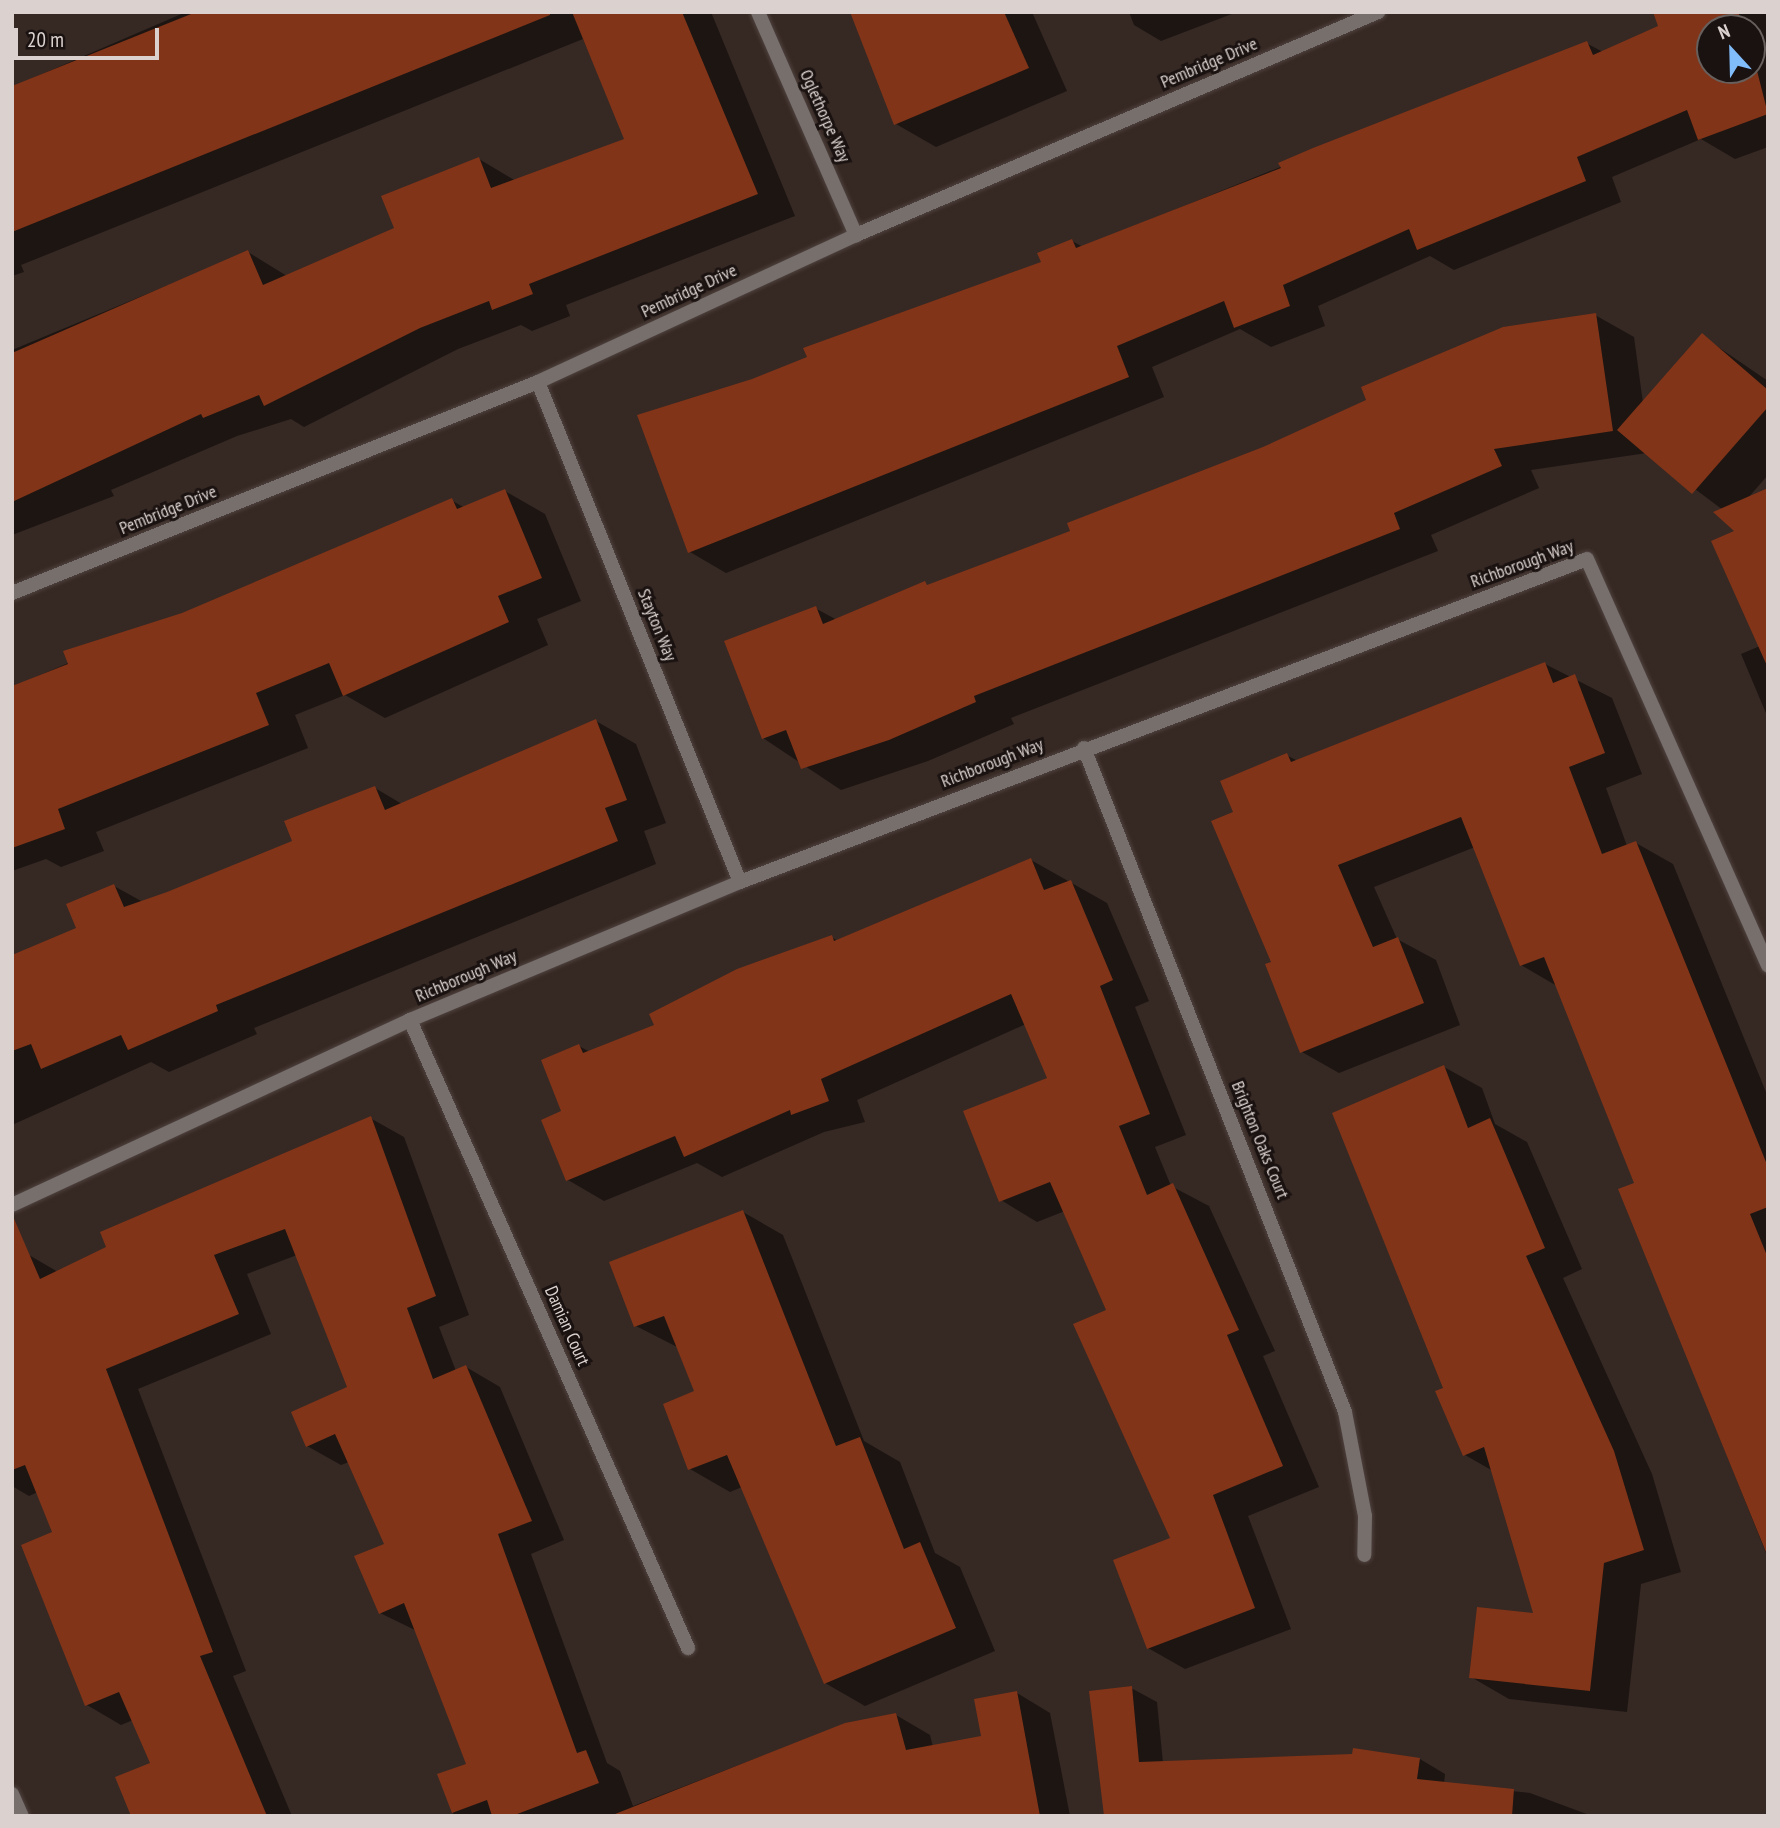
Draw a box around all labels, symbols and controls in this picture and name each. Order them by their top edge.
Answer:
scale bar [18,14,163,58]
north arrow [1696,14,1766,84]
text: N [1715,18,1733,44]
text: 20 m [27,26,64,53]
street label: Pembridge Drive [1157,33,1261,93]
street label: Oglethorpe Way [795,66,855,166]
street label: Pembridge Drive [638,259,740,323]
street label: Pembridge Drive [116,481,220,539]
street label: Richborough Way [1468,535,1576,593]
street label: Stayton Way [633,586,681,664]
street label: Richborough Way [938,734,1046,792]
street label: Richborough Way [412,945,520,1007]
street label: Brighton Oaks Court [1227,1078,1293,1202]
street label: Damian Court [540,1283,594,1369]

